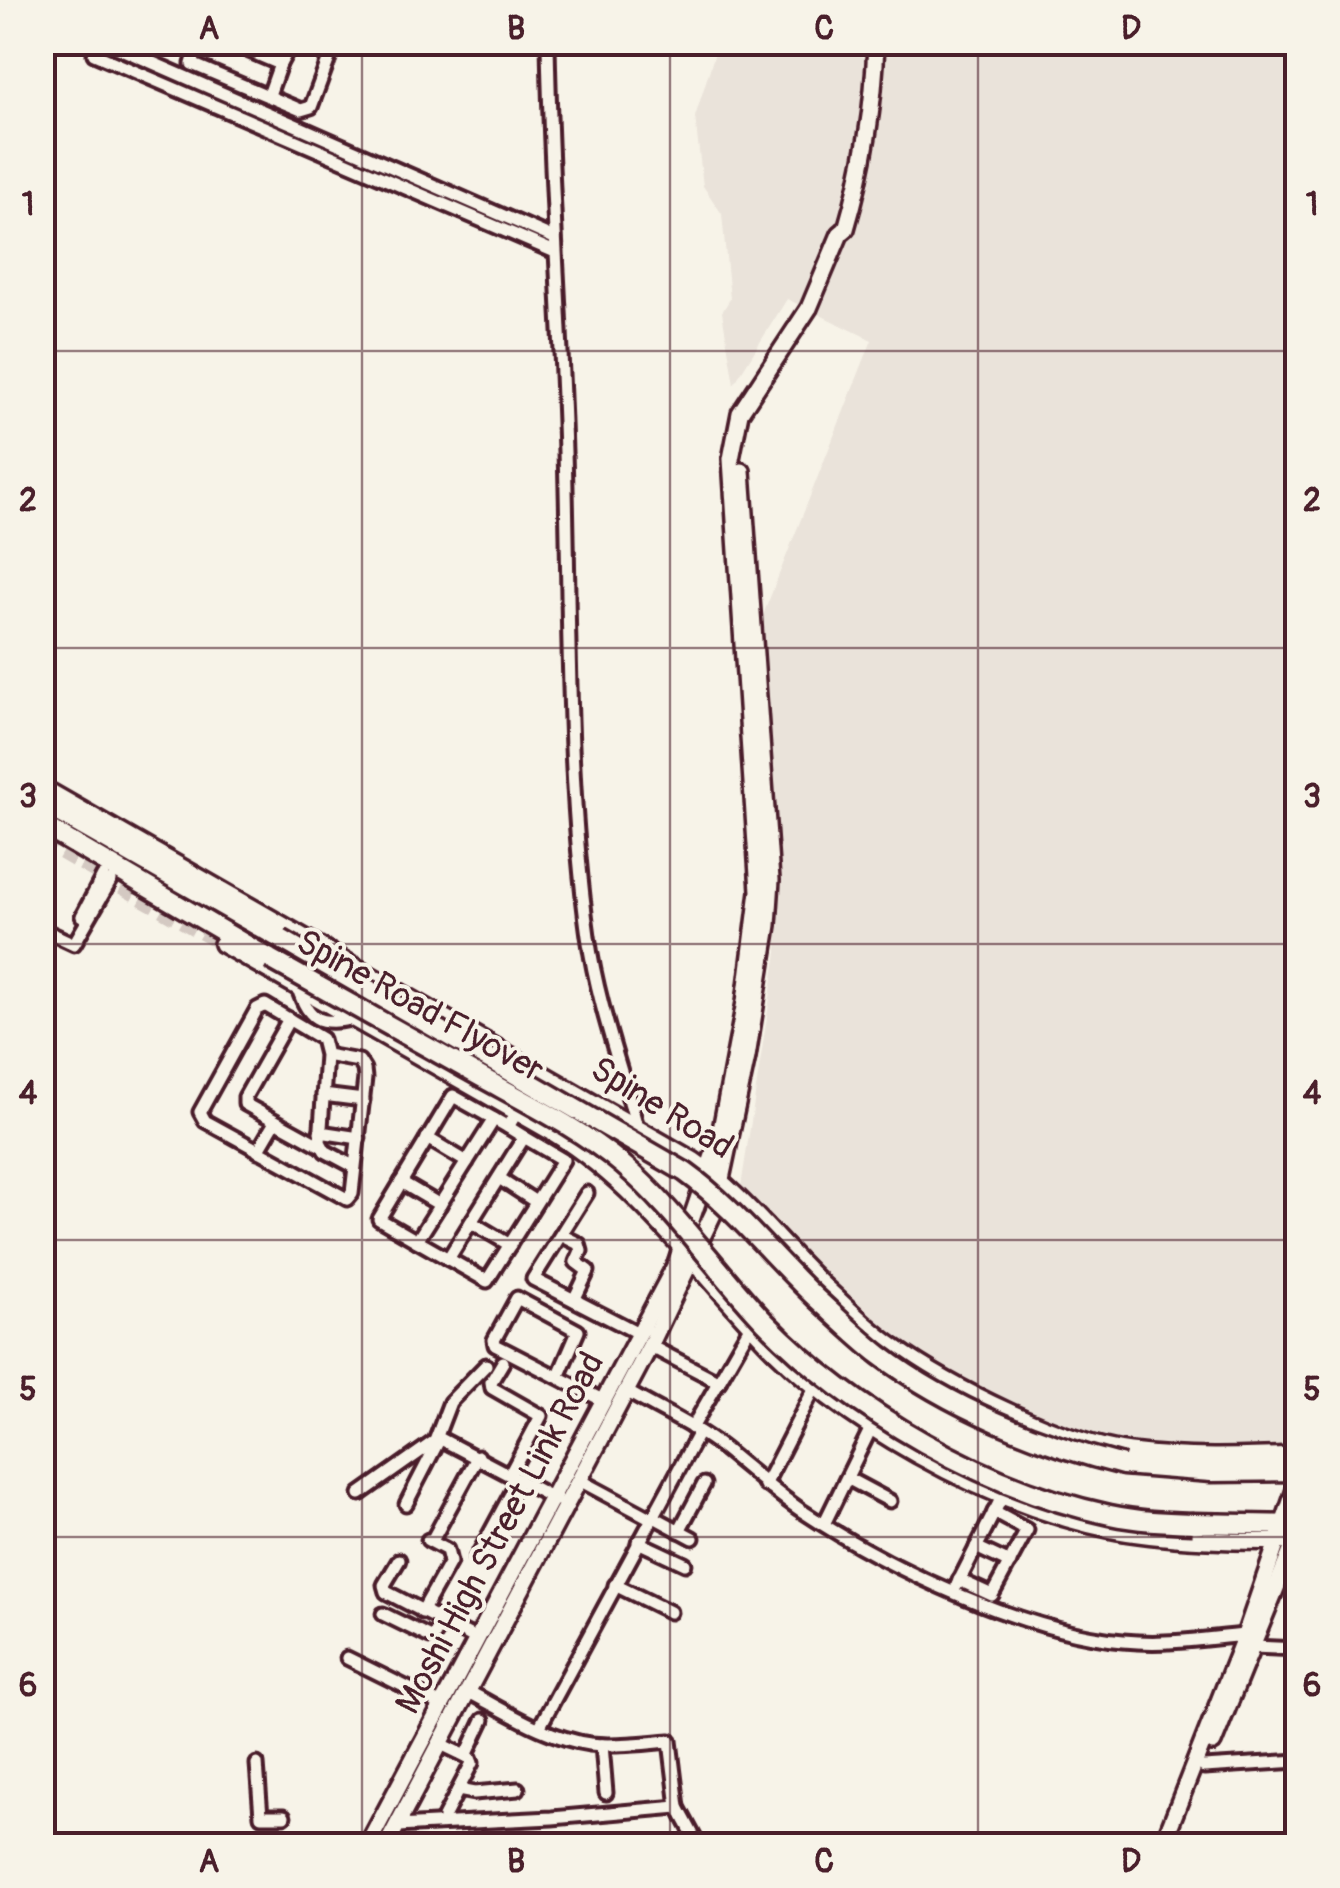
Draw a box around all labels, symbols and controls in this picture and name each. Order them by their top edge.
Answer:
text: A [199,9,220,49]
text: B [507,9,525,49]
text: C [814,9,834,49]
text: D [1121,9,1141,49]
text: 1 [22,185,34,225]
text: 1 [1306,185,1318,225]
text: 2 [19,481,37,521]
text: 2 [1303,481,1321,521]
text: 3 [19,777,37,817]
text: 3 [1303,777,1321,817]
street label: Spine Road Flyover [289,920,552,1092]
street label: Spine Road [583,1047,741,1169]
text: 4 [19,1074,38,1114]
text: 4 [1303,1074,1322,1114]
street label: Moshi High Street Link Road [386,1345,614,1721]
text: 5 [19,1370,37,1410]
text: 5 [1303,1370,1321,1410]
text: 6 [19,1666,37,1706]
text: 6 [1303,1666,1321,1706]
text: A [199,1842,220,1882]
text: B [507,1842,525,1882]
text: C [814,1842,834,1882]
text: D [1121,1842,1141,1882]

